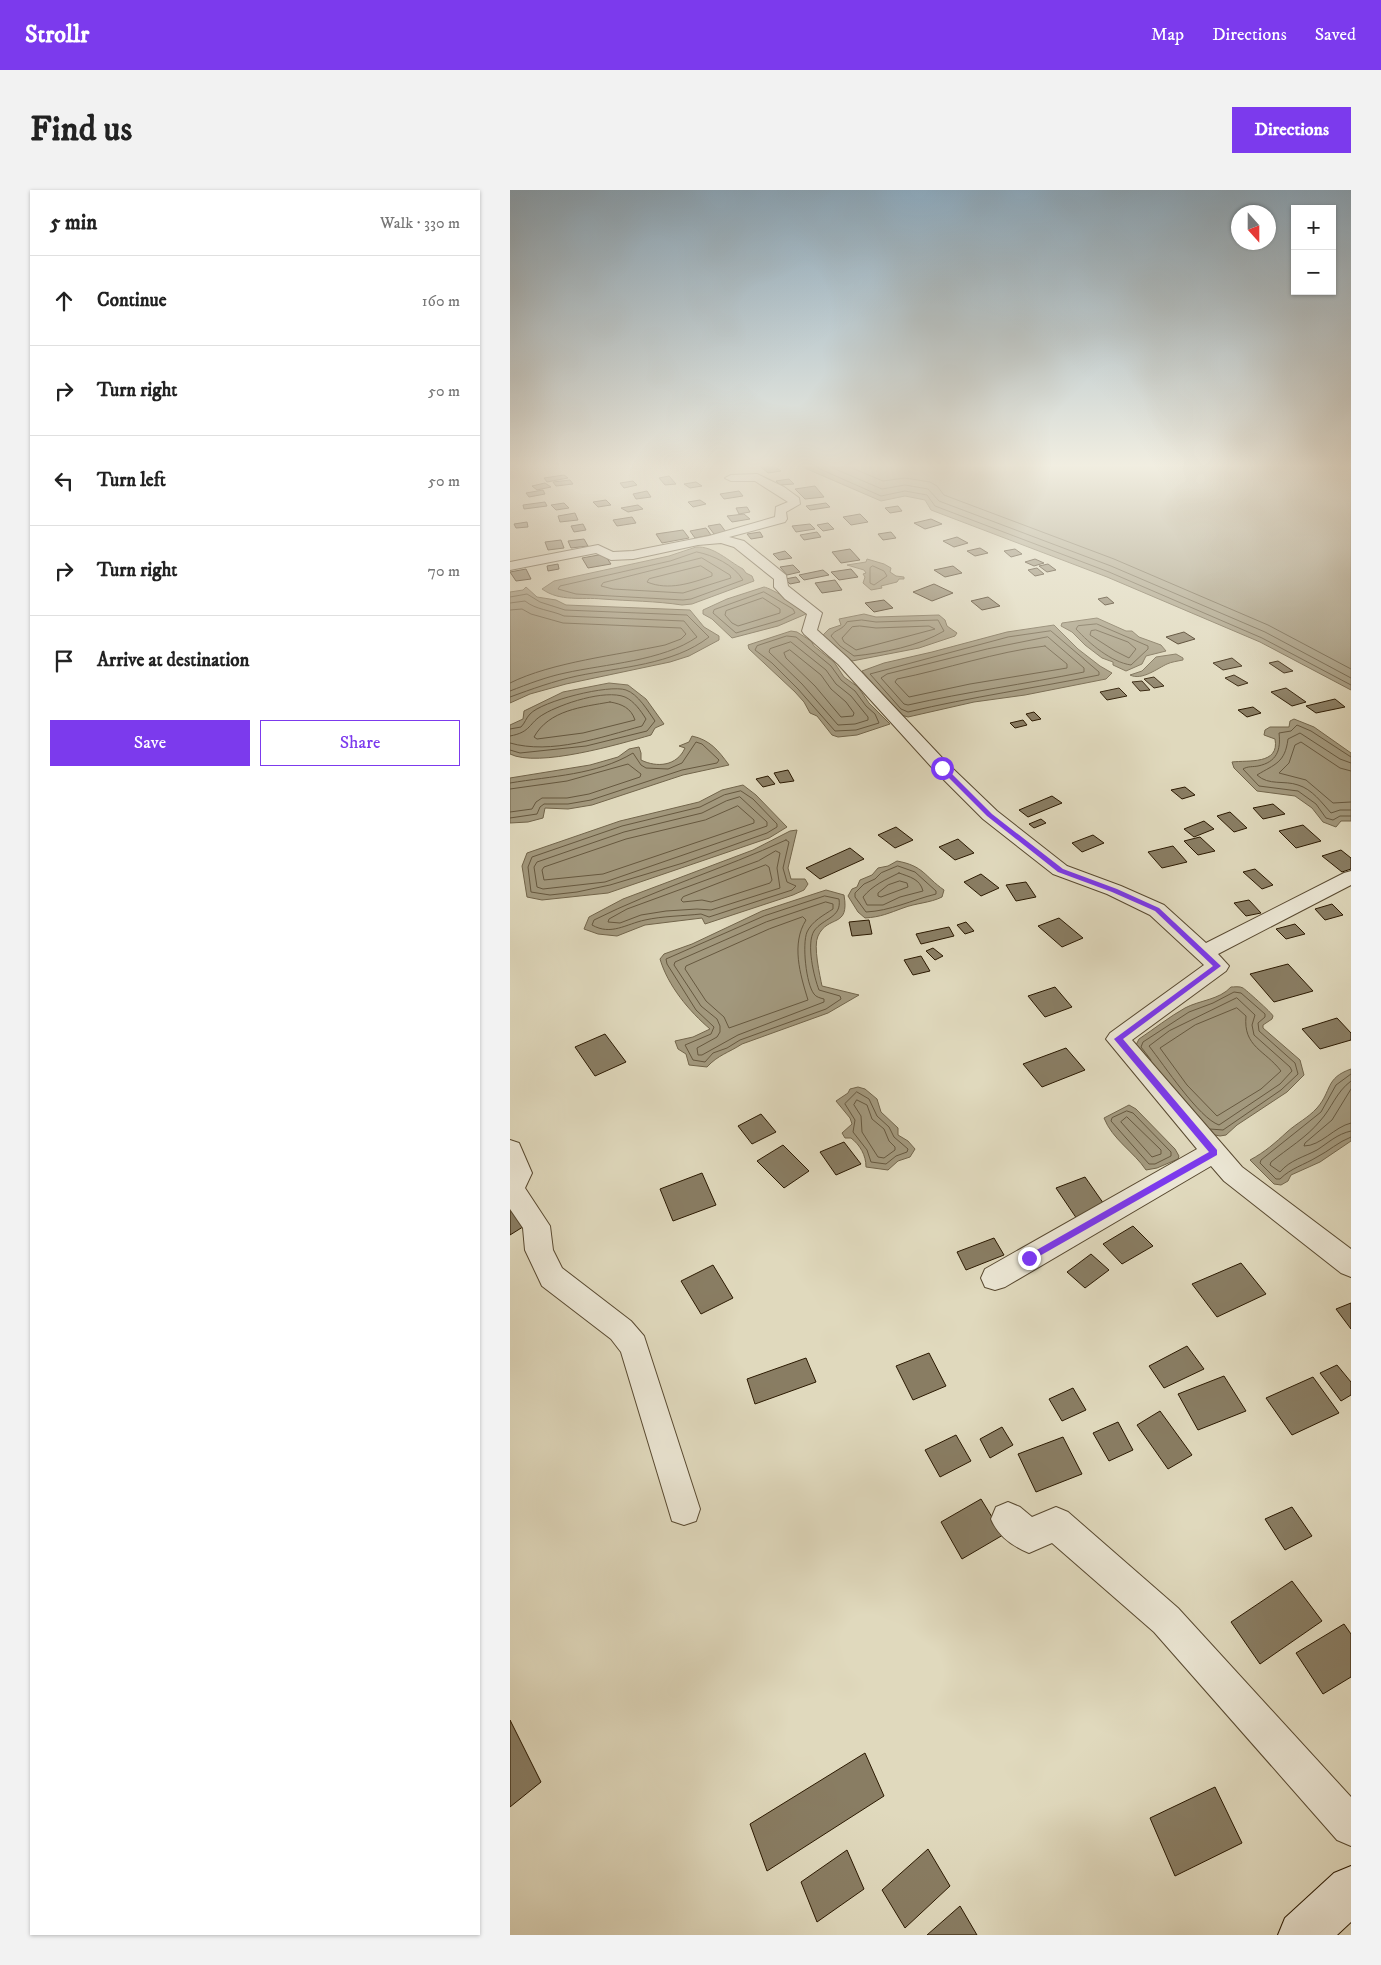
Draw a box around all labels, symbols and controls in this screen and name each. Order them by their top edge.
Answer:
text: Strollr [25,20,89,50]
text: Map [1151,24,1184,46]
text: Directions [1212,24,1287,46]
text: Saved [1315,24,1356,46]
button: Directions [1232,107,1351,153]
text: Find us [30,108,132,152]
north arrow [1231,205,1276,250]
map controls [1291,205,1336,295]
button: + [1291,205,1336,250]
text: 5 min [50,210,97,236]
text: Walk · 330 m [380,213,460,233]
button: − [1291,250,1336,295]
icon: ahead [50,287,78,315]
text: Continue [97,289,167,312]
text: 160 m [422,291,460,311]
icon: right [50,377,78,405]
text: Turn right [97,379,177,402]
text: 50 m [428,381,460,401]
icon: left [50,467,78,495]
text: Turn left [97,469,166,492]
text: 50 m [428,471,460,491]
icon: right [50,557,78,585]
text: Turn right [97,559,177,582]
text: 70 m [428,561,460,581]
icon: arrive [50,647,78,675]
text: Arrive at destination [97,649,249,672]
button: Save [50,720,250,766]
button: Share [260,720,460,766]
route start [931,757,954,780]
route end [1018,1247,1041,1270]

